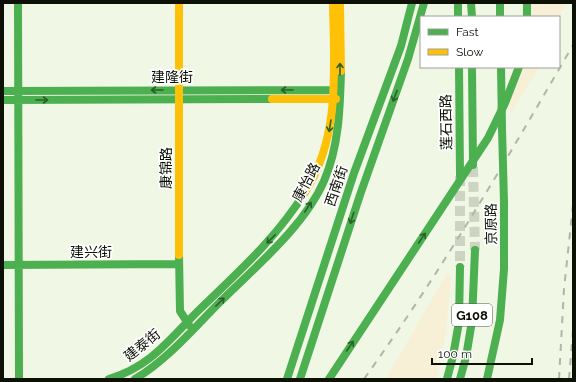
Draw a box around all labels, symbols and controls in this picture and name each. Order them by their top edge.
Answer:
legend [420,16,560,68]
text: Fast [456,25,479,39]
text: Slow [456,45,483,59]
one-way arrow [336,63,344,76]
street label: 建隆街 [151,69,193,85]
one-way arrow [151,86,164,94]
one-way arrow [281,86,294,94]
one-way arrow [391,89,399,101]
street label: 莲石西路 [438,94,454,150]
one-way arrow [35,96,48,104]
one-way arrow [326,119,334,132]
street label: 康锦路 [158,147,174,189]
street label: 康怡路 [289,160,323,204]
street label: 西南街 [322,164,350,208]
one-way arrow [305,201,313,213]
street label: 京原路 [483,203,499,245]
one-way arrow [348,212,356,224]
one-way arrow [418,233,426,244]
one-way arrow [266,234,276,244]
street label: 建兴街 [70,244,112,260]
one-way arrow [215,297,225,306]
road number: G108 [452,304,492,326]
street label: 建泰街 [121,326,163,364]
scale bar [432,340,532,366]
one-way arrow [346,341,354,352]
text: 100 m [438,347,472,361]

